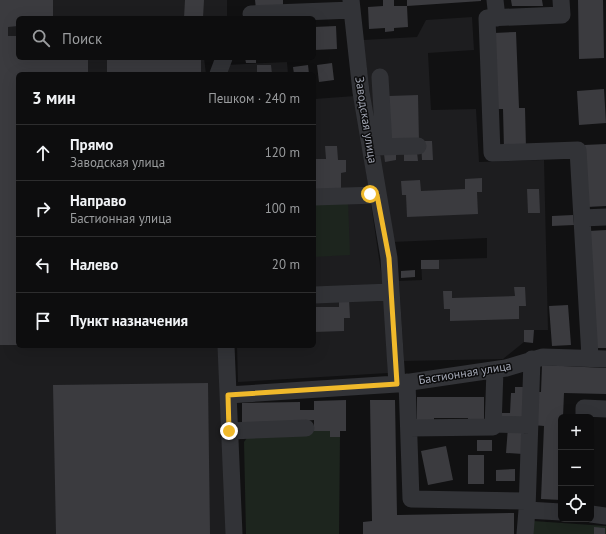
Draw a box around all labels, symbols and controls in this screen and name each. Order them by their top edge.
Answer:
search box [16,16,316,60]
icon: search [30,27,52,49]
text: Поиск [62,29,102,48]
street label: Заводская улица [352,75,381,165]
text: 3 мин [32,87,76,109]
text: Пешком · 240 m [208,90,300,107]
text: Прямо [70,135,113,154]
icon: ahead [32,142,54,164]
text: 120 m [265,144,300,161]
text: Заводская улица [70,154,165,171]
route start [361,185,379,203]
text: Направо [70,191,126,210]
icon: right [32,198,54,220]
text: 100 m [265,200,300,217]
text: Бастионная улица [70,210,172,227]
icon: left [32,254,54,276]
text: Налево [70,255,118,274]
text: 20 m [272,256,300,273]
icon: arrive [32,310,54,332]
text: Пункт назначения [70,311,188,330]
street label: Бастионная улица [417,358,513,387]
map controls [558,414,594,522]
button: + [558,414,594,450]
route end [220,422,238,440]
button: − [558,450,594,486]
button: locate [558,486,594,522]

